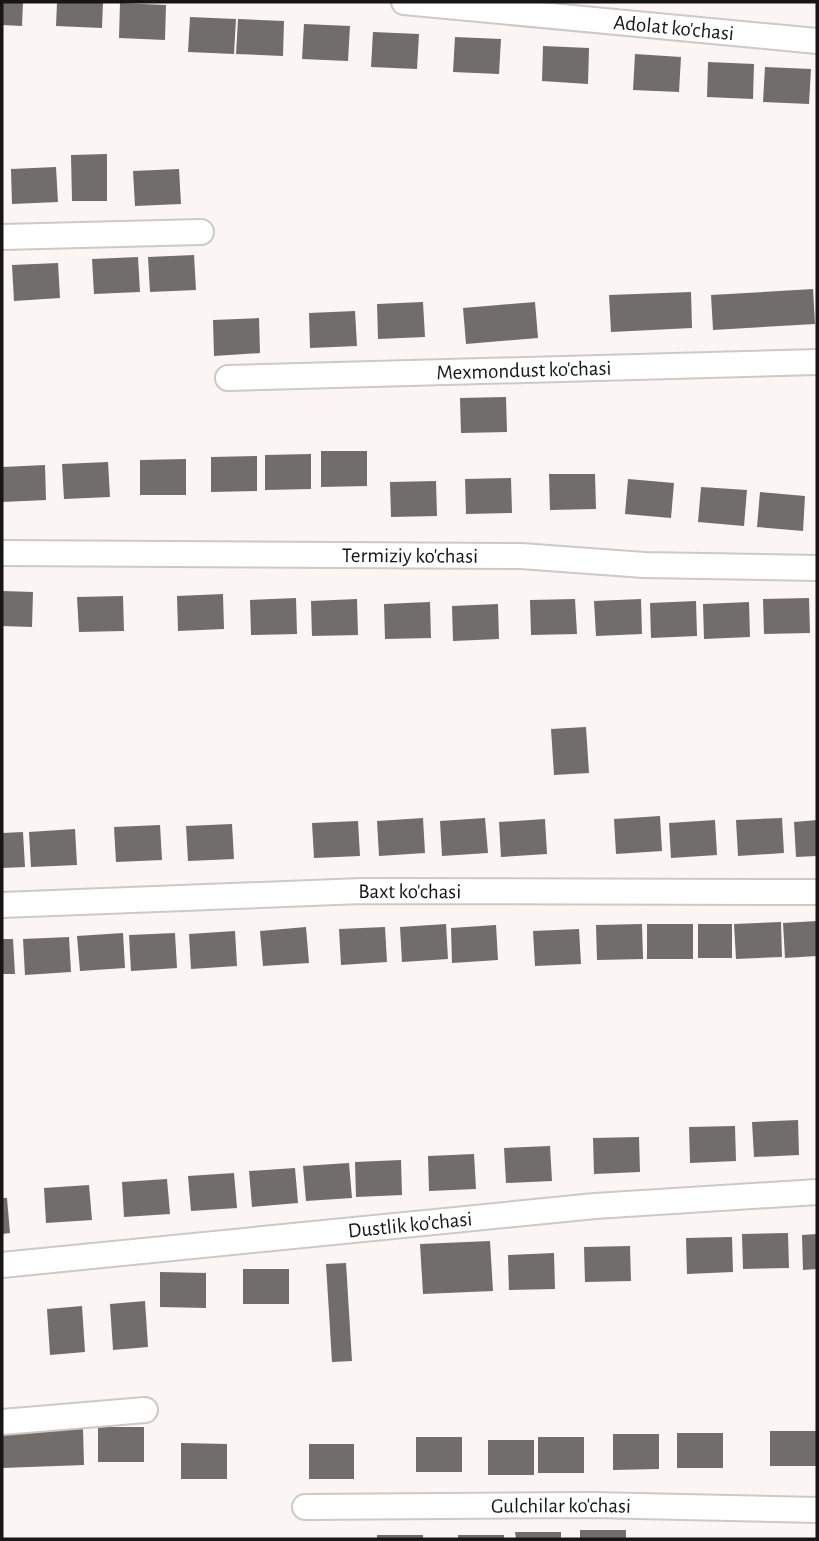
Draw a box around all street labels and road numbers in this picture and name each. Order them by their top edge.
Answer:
street label: Adolat ko'chasi [613,12,735,44]
street label: Mexmondust ko'chasi [436,358,612,383]
street label: Termiziy ko'chasi [342,545,478,567]
street label: Baxt ko'chasi [358,881,461,902]
street label: Dustlik ko'chasi [347,1208,473,1242]
street label: Gulchilar ko'chasi [491,1495,631,1517]

